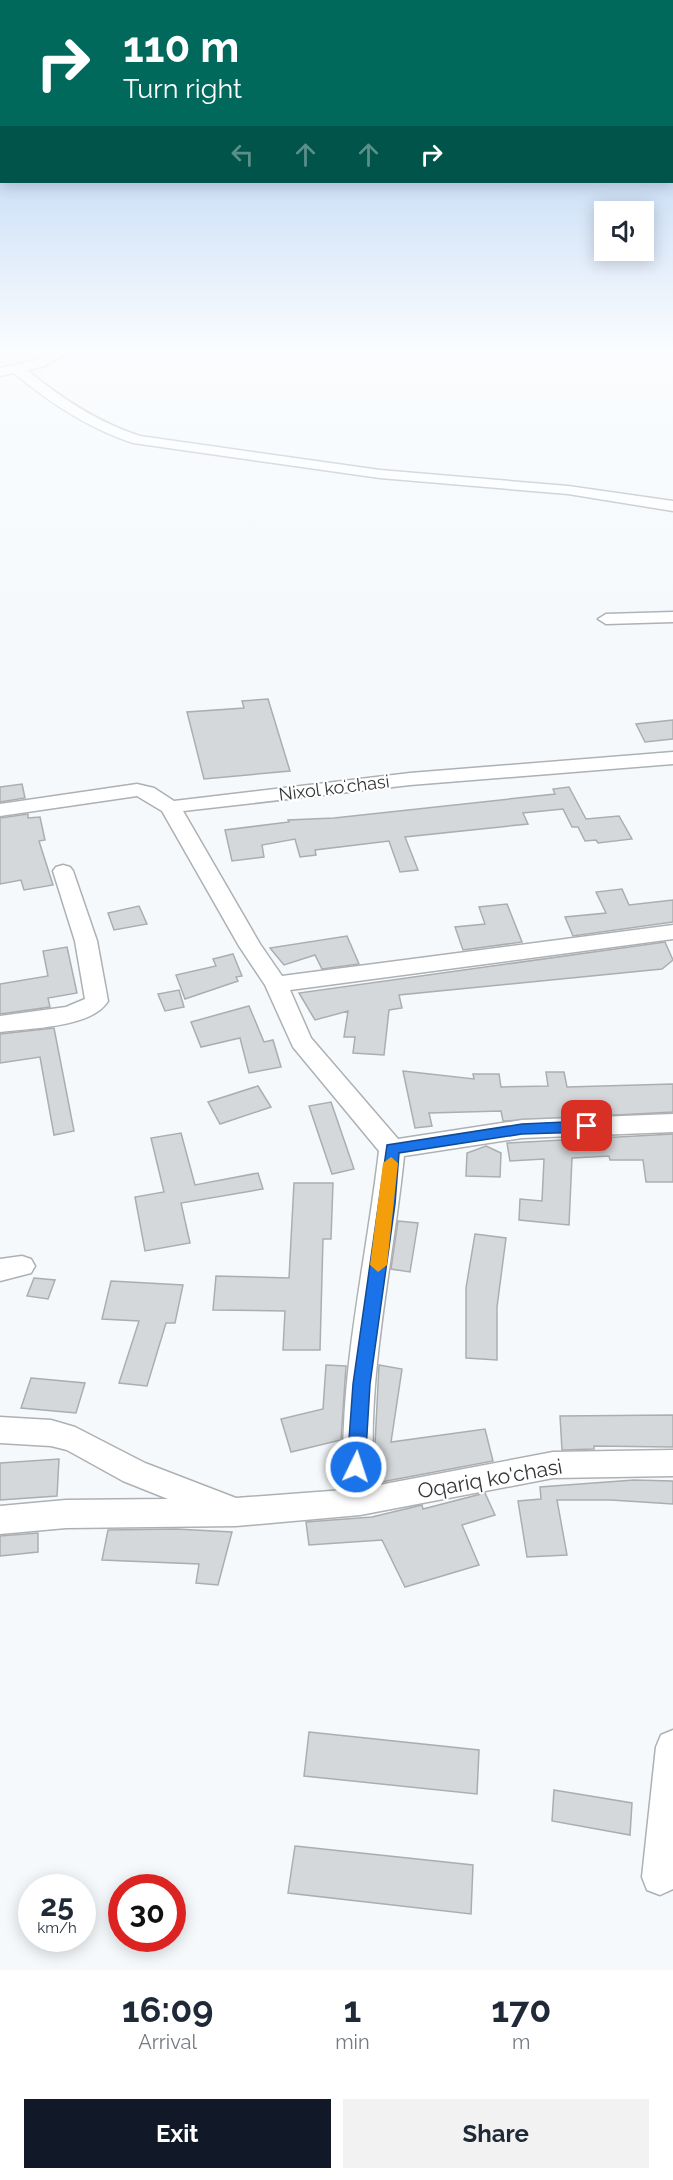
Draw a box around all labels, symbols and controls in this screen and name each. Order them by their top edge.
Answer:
text: 110 m [123,23,239,72]
icon: right [24,24,102,102]
text: Turn right [123,73,242,104]
icon: left [226,138,259,171]
icon: ahead [289,138,322,171]
icon: ahead [352,138,385,171]
icon: right [415,138,448,171]
map controls [594,201,654,261]
button: sound [594,201,654,261]
street label: Nixol koʻchasi [277,770,391,805]
pin [561,1100,612,1151]
icon: arrive [570,1109,603,1142]
position arrow [324,1435,388,1499]
street label: Oqariq ko'chasi [416,1453,564,1504]
speed limit sign: 30 [108,1874,186,1952]
text: 25 [40,1888,74,1923]
text: km/h [37,1919,77,1937]
text: 16:09 [122,1988,214,2030]
text: 1 [343,1988,361,2030]
text: 170 [491,1988,551,2030]
text: Arrival [138,2030,197,2054]
text: min [335,2030,370,2054]
text: m [512,2030,530,2054]
button: Exit [24,2099,331,2168]
button: Share [343,2099,649,2168]

